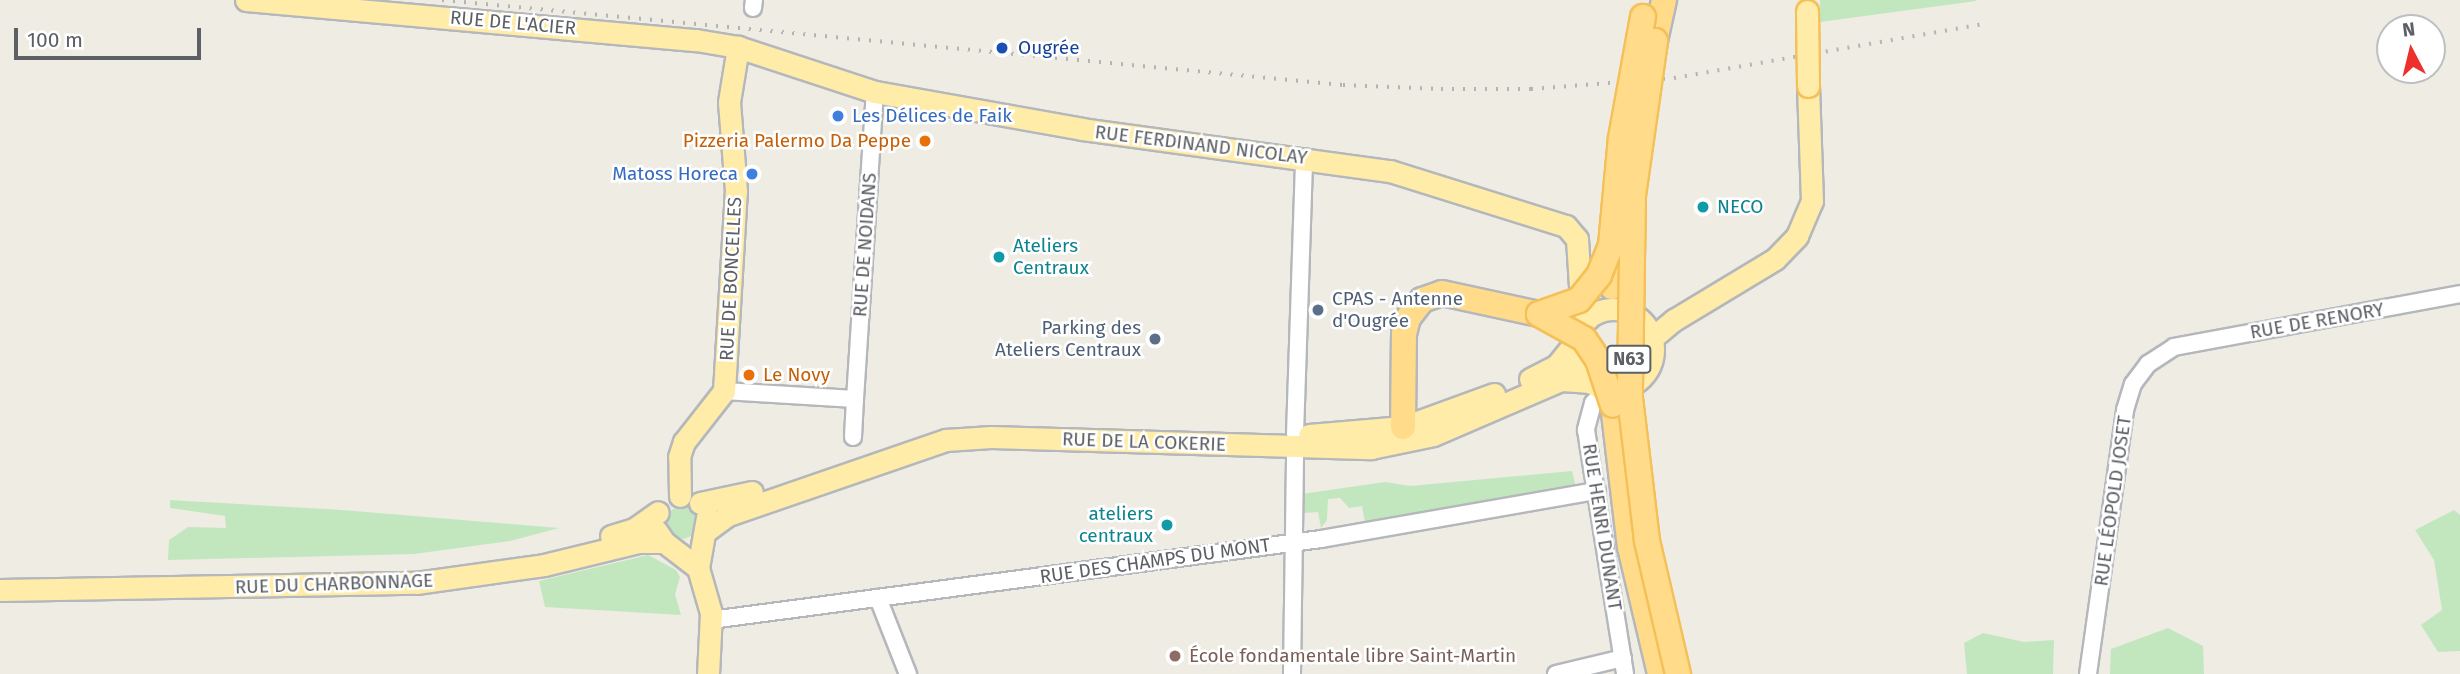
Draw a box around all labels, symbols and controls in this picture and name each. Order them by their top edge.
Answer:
street label: RUE DE L'ACIER [449,6,577,40]
scale bar [18,14,205,58]
north arrow [2376,14,2446,84]
text: N [2401,17,2416,42]
text: 100 m [27,27,83,53]
place label: Ougrée [1018,37,1080,59]
marker: Ougrée [992,38,1012,58]
place label: Les Délices de Faik [852,105,1012,127]
marker: Les Délices de Faik [830,108,846,124]
street label: RUE FERDINAND NICOLAY [1093,121,1309,169]
place label: Pizzeria Palermo Da Peppe [683,130,911,152]
marker: Pizzeria Palermo Da Peppe [917,133,933,149]
place label: Matoss Horeca [612,163,738,185]
marker: Matoss Horeca [744,166,760,182]
street label: RUE DE NOIDANS [849,172,881,318]
street label: RUE DE BONCELLES [715,196,747,362]
place label: NECO [1717,196,1763,218]
marker: NECO [1695,199,1711,215]
place label: Ateliers Centraux [1013,235,1089,279]
marker: Ateliers Centraux [991,249,1007,265]
place label: CPAS - Antenne d'Ougrée [1332,288,1463,332]
street label: RUE DE RENORY [2248,298,2386,344]
marker: CPAS - Antenne d'Ougrée [1310,302,1326,318]
place label: Parking des Ateliers Centraux [995,317,1141,361]
marker: Parking des Ateliers Centraux [1147,331,1163,347]
road number: N63 [1606,344,1652,374]
place label: Le Novy [763,364,830,386]
marker: Le Novy [741,367,757,383]
street label: RUE LÉOPOLD JOSET [2090,414,2136,588]
street label: RUE DE LA COKERIE [1062,428,1226,456]
street label: RUE HENRI DUNANT [1578,442,1626,612]
place label: ateliers centraux [1079,503,1153,547]
marker: ateliers centraux [1159,517,1175,533]
street label: RUE DES CHAMPS DU MONT [1038,534,1272,588]
street label: RUE DU CHARBONNAGE [234,569,434,599]
place label: École fondamentale libre Saint-Martin [1189,645,1516,667]
marker: École fondamentale libre Saint-Martin [1167,648,1183,664]

